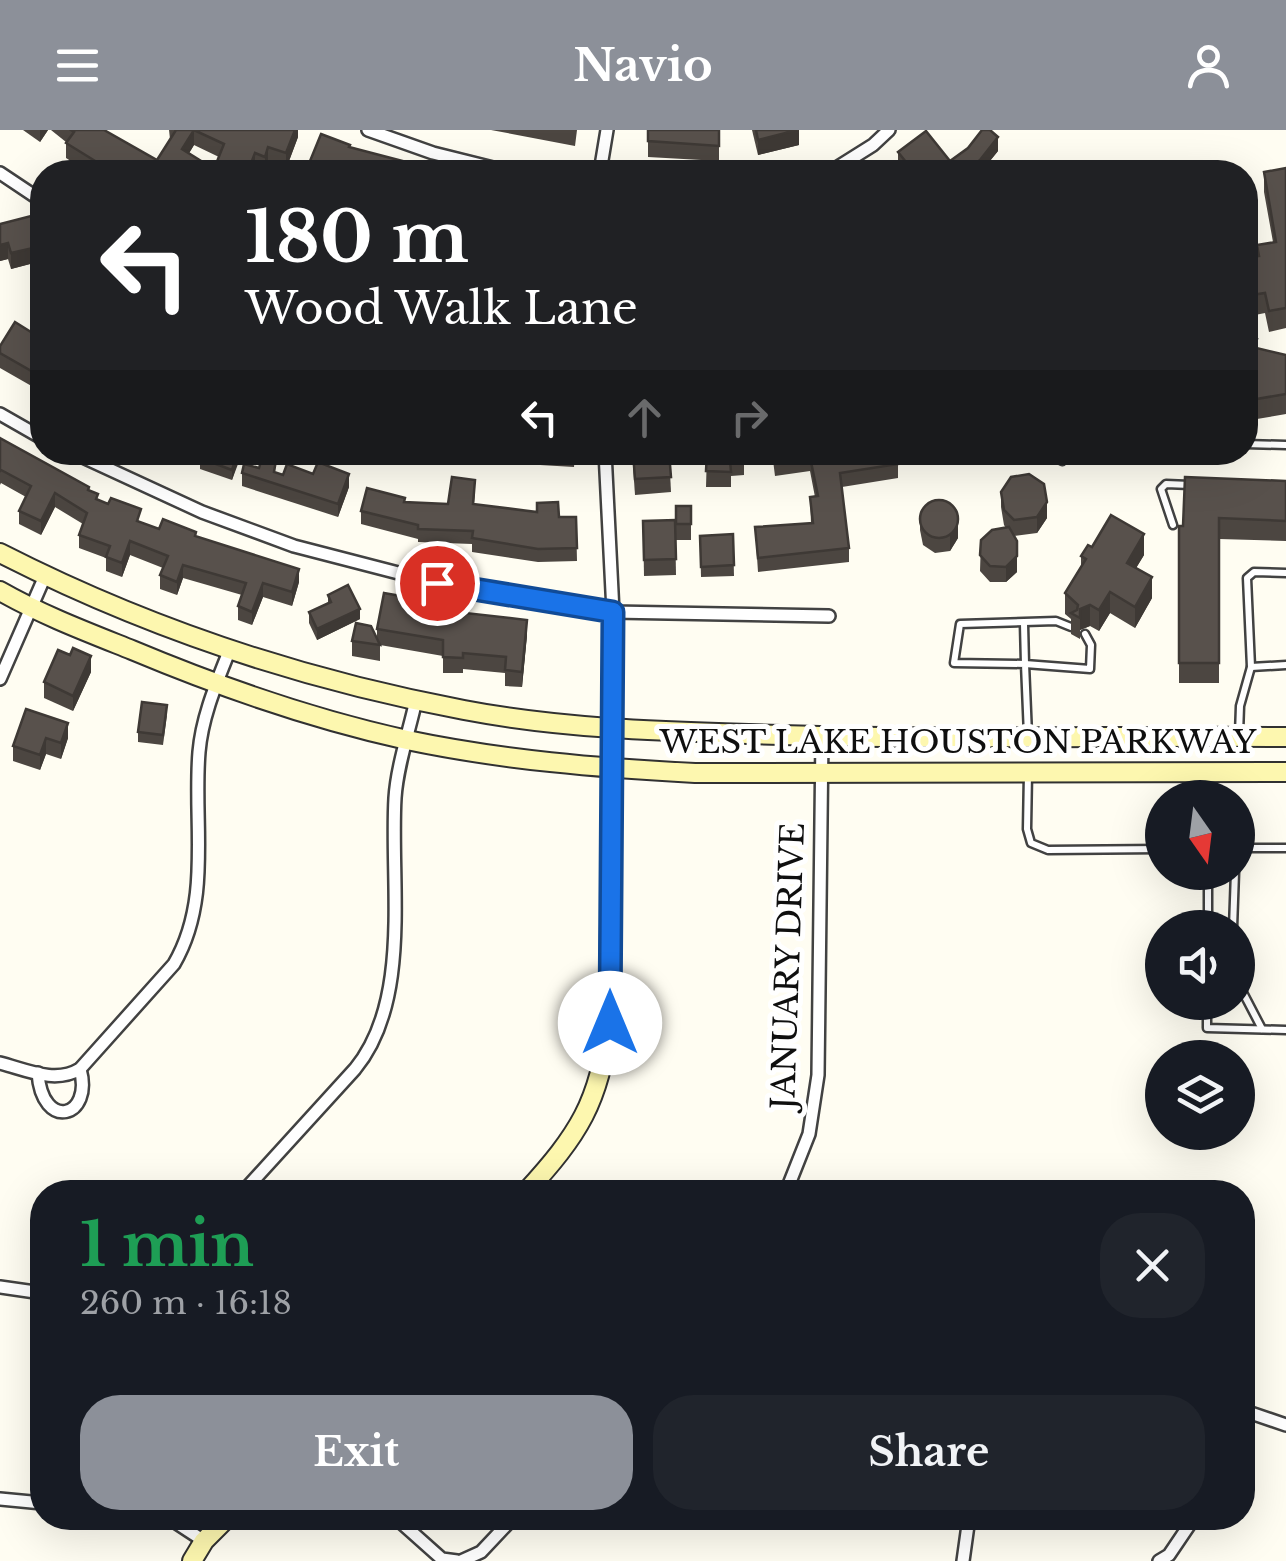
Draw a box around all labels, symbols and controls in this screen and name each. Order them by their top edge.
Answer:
text: Navio [573,37,713,93]
icon: menu [50,38,105,93]
icon: person [1181,38,1236,93]
text: 180 m [245,194,469,281]
icon: left [80,200,210,330]
text: Wood Walk Lane [245,280,638,336]
icon: left [512,390,567,445]
icon: ahead [617,390,672,445]
icon: right [722,390,777,445]
pin [395,541,480,626]
icon: arrive [410,556,465,611]
street label: WEST LAKE HOUSTON PARKWAY [659,722,1257,762]
north arrow [1145,780,1255,890]
map controls [1145,780,1255,1150]
street label: JANUARY DRIVE [763,822,813,1114]
button: sound [1145,910,1255,1020]
position arrow [558,971,662,1075]
button: layers [1145,1040,1255,1150]
text: 1 min [80,1208,254,1282]
button: close [1100,1213,1205,1318]
text: 260 m · 16:18 [80,1283,292,1323]
button: Exit [80,1395,633,1510]
button: Share [653,1395,1205,1510]

